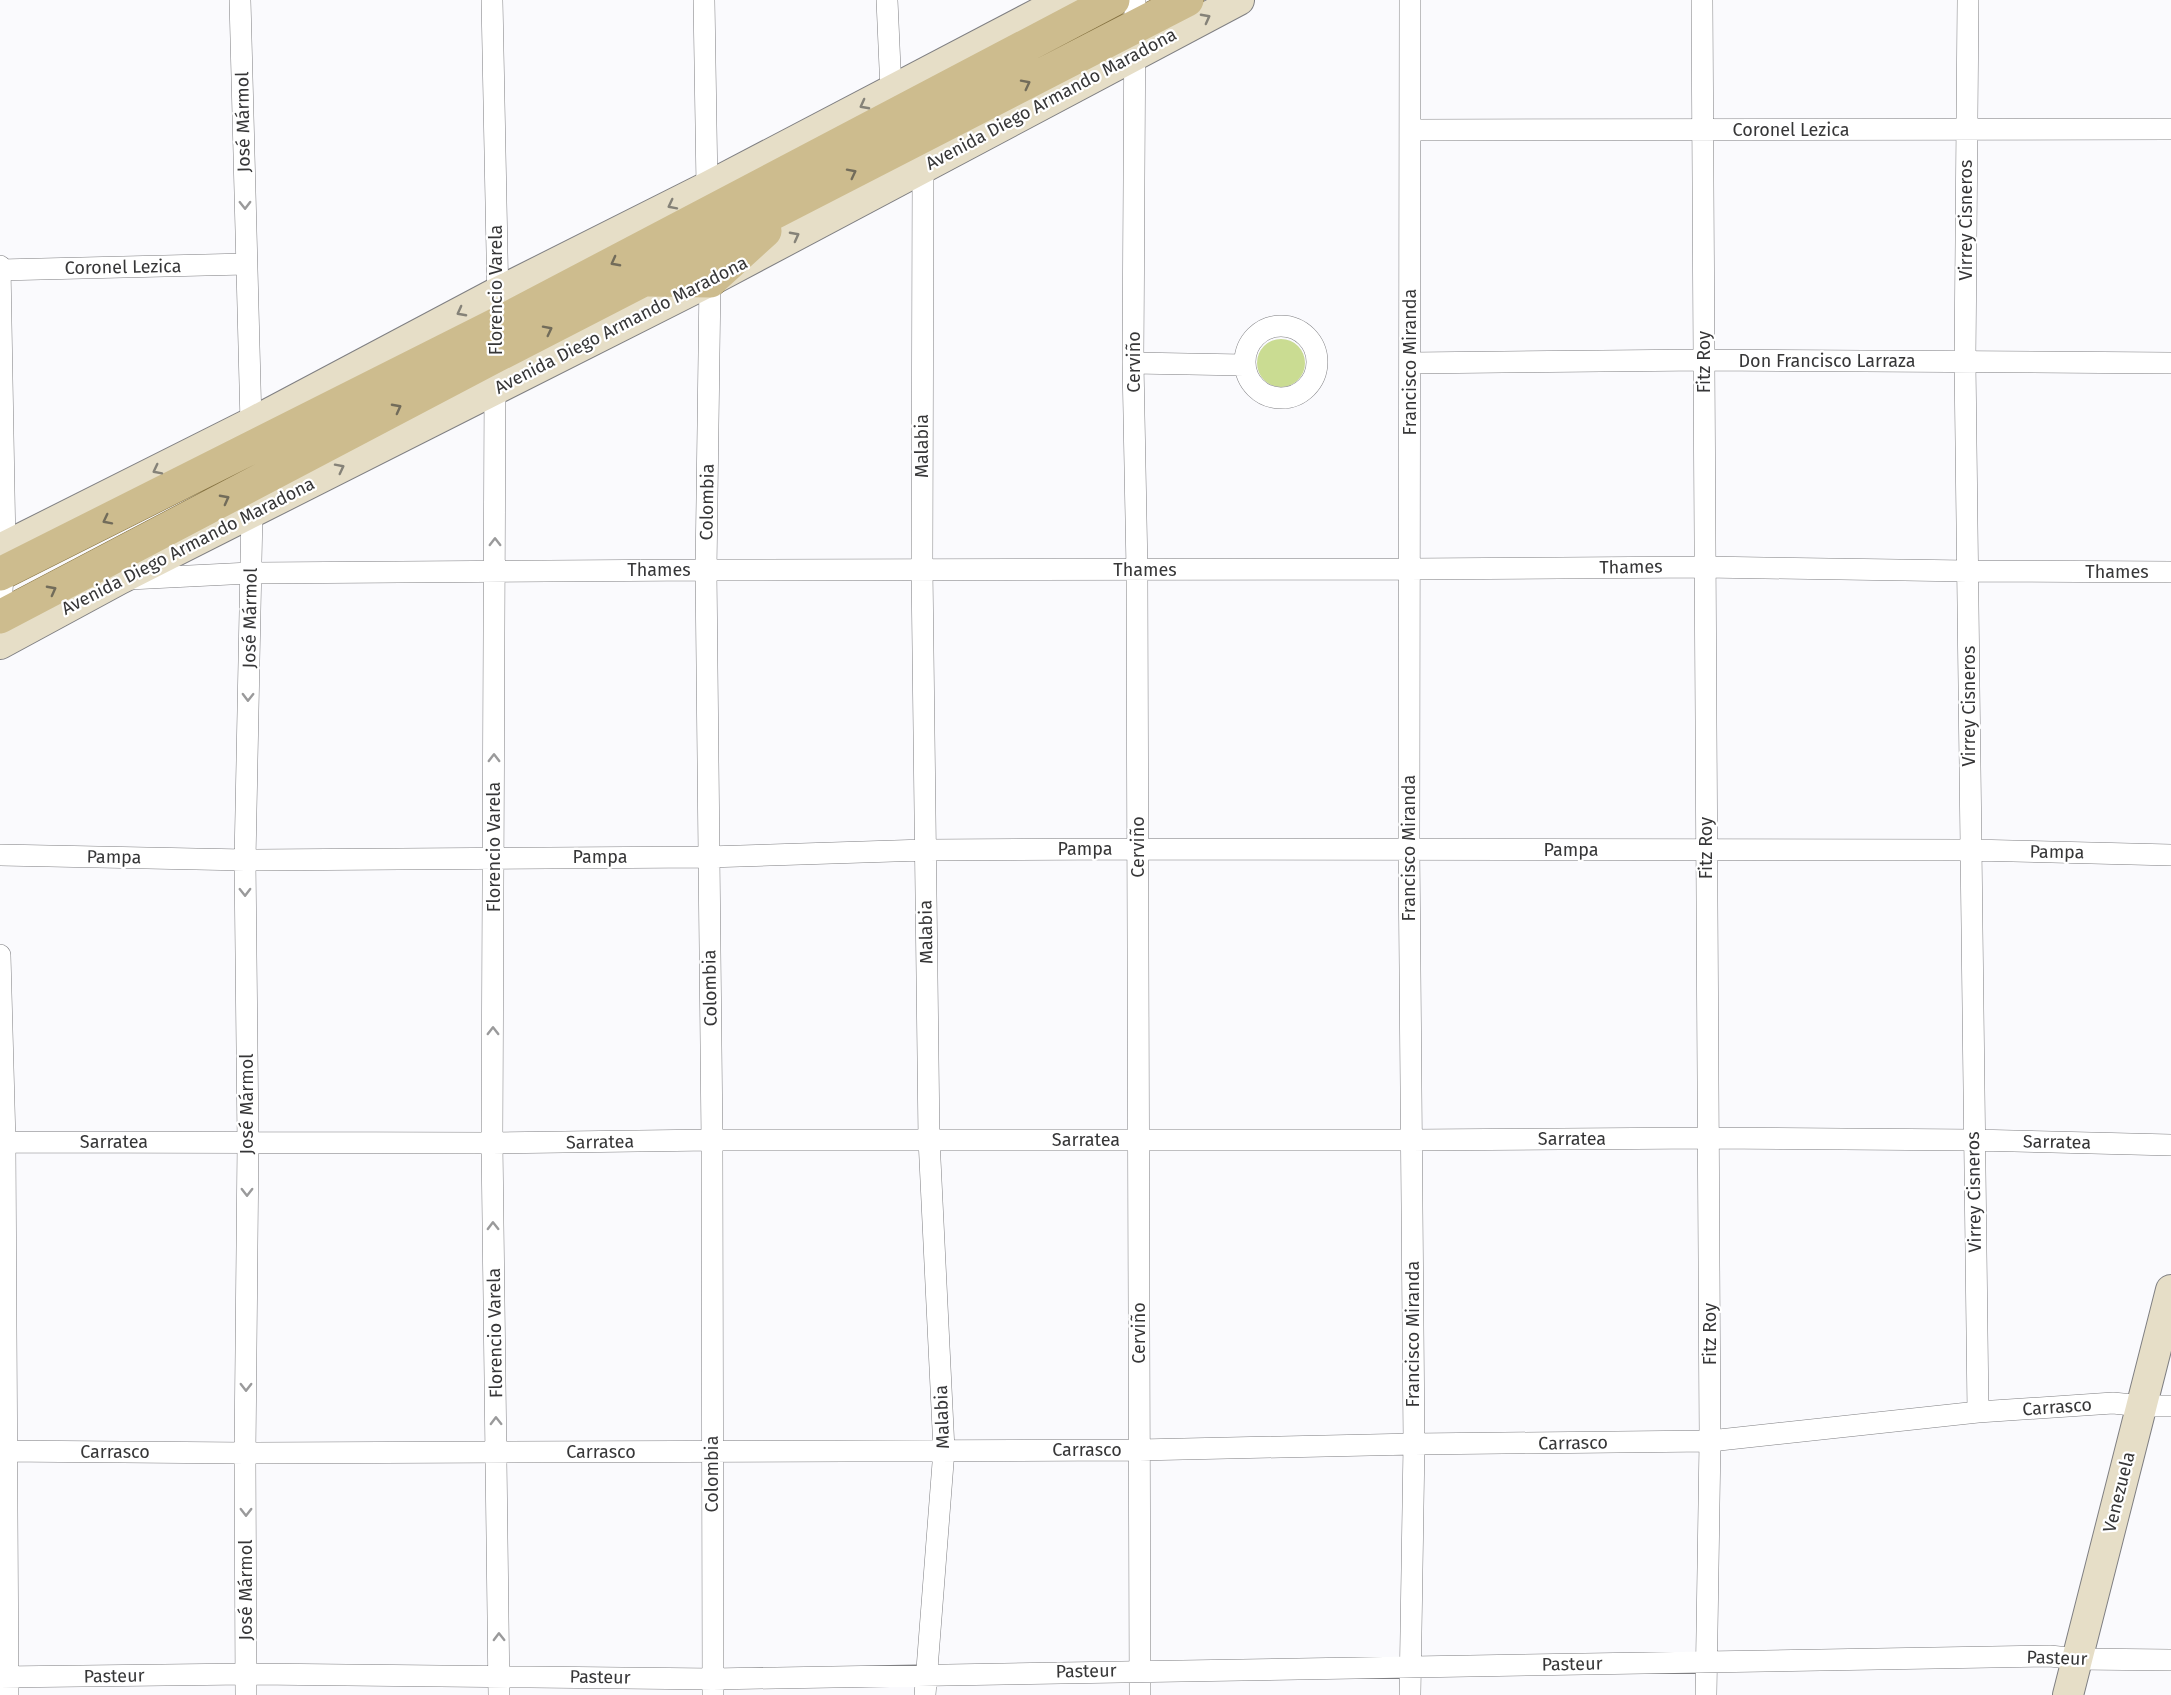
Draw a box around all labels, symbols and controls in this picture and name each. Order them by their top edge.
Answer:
one-way arrow [1199,13,1210,25]
street label: Avenida Diego Armando Maradona [922,23,1180,175]
street label: José Mármol [231,71,255,173]
one-way arrow [1019,80,1030,91]
one-way arrow [859,98,870,110]
street label: Coronel Lezica [1733,119,1849,141]
street label: Virrey Cisneros [1955,159,1977,281]
one-way arrow [846,169,857,180]
one-way arrow [667,198,678,210]
one-way arrow [238,201,251,210]
street label: Florencio Varela [485,225,507,355]
one-way arrow [788,232,799,243]
street label: Avenida Diego Armando Maradona [491,251,751,399]
street label: Coronel Lezica [64,255,182,279]
one-way arrow [611,255,622,266]
street label: Francisco Miranda [1399,289,1421,435]
one-way arrow [456,305,467,316]
one-way arrow [542,325,553,337]
street label: Cerviño [1123,331,1145,393]
street label: Fitz Roy [1693,331,1715,393]
street label: Don Francisco Larraza [1739,350,1915,372]
one-way arrow [391,404,402,415]
street label: Malabia [911,414,933,478]
one-way arrow [153,463,164,474]
one-way arrow [334,463,345,475]
street label: Colombia [695,463,719,541]
street label: Avenida Diego Armando Maradona [58,472,318,620]
one-way arrow [218,495,229,506]
one-way arrow [102,512,113,524]
one-way arrow [489,537,501,546]
street label: Thames [1599,555,1663,579]
street label: Thames [627,559,691,581]
street label: Thames [1113,559,1177,581]
street label: Thames [2085,561,2149,583]
street label: José Mármol [238,567,262,669]
one-way arrow [46,585,57,597]
street label: Virrey Cisneros [1958,645,1980,767]
one-way arrow [242,692,254,701]
one-way arrow [488,753,500,762]
street label: Francisco Miranda [1398,775,1420,921]
street label: Florencio Varela [483,782,505,912]
street label: Cerviño [1127,816,1149,878]
street label: Fitz Roy [1695,817,1717,879]
street label: Pampa [1058,838,1113,860]
street label: Pampa [1544,839,1599,861]
street label: Pampa [2029,841,2085,863]
street label: Pampa [86,846,142,868]
street label: Pampa [573,846,628,868]
one-way arrow [239,887,251,896]
street label: Malabia [914,900,938,964]
street label: Colombia [698,949,722,1027]
one-way arrow [487,1026,499,1035]
street label: José Mármol [236,1054,258,1154]
street label: Sarratea [1538,1128,1606,1150]
street label: Sarratea [1052,1129,1120,1151]
street label: Sarratea [566,1130,634,1154]
street label: Sarratea [2023,1130,2091,1154]
street label: Sarratea [80,1131,148,1153]
street label: Virrey Cisneros [1962,1131,1986,1253]
one-way arrow [241,1187,253,1196]
one-way arrow [487,1221,500,1230]
street label: Francisco Miranda [1402,1261,1424,1407]
street label: Florencio Varela [483,1268,507,1398]
street label: Cerviño [1128,1302,1150,1364]
street label: Fitz Roy [1699,1303,1721,1365]
one-way arrow [240,1382,252,1391]
street label: Malabia [930,1385,954,1449]
street label: Carrasco [2021,1394,2093,1420]
one-way arrow [490,1416,502,1425]
street label: Carrasco [1538,1431,1608,1455]
street label: Colombia [701,1436,723,1512]
street label: Carrasco [1052,1439,1122,1461]
street label: Carrasco [80,1441,150,1463]
street label: Carrasco [566,1441,636,1463]
street label: Venezuela [2098,1449,2140,1535]
one-way arrow [240,1507,252,1516]
street label: José Mármol [235,1540,257,1640]
one-way arrow [492,1632,505,1641]
street label: Pasteur [2026,1646,2088,1670]
street label: Pasteur [1541,1652,1603,1676]
street label: Pasteur [1055,1659,1117,1683]
street label: Pasteur [83,1664,145,1688]
street label: Pasteur [569,1665,631,1689]

